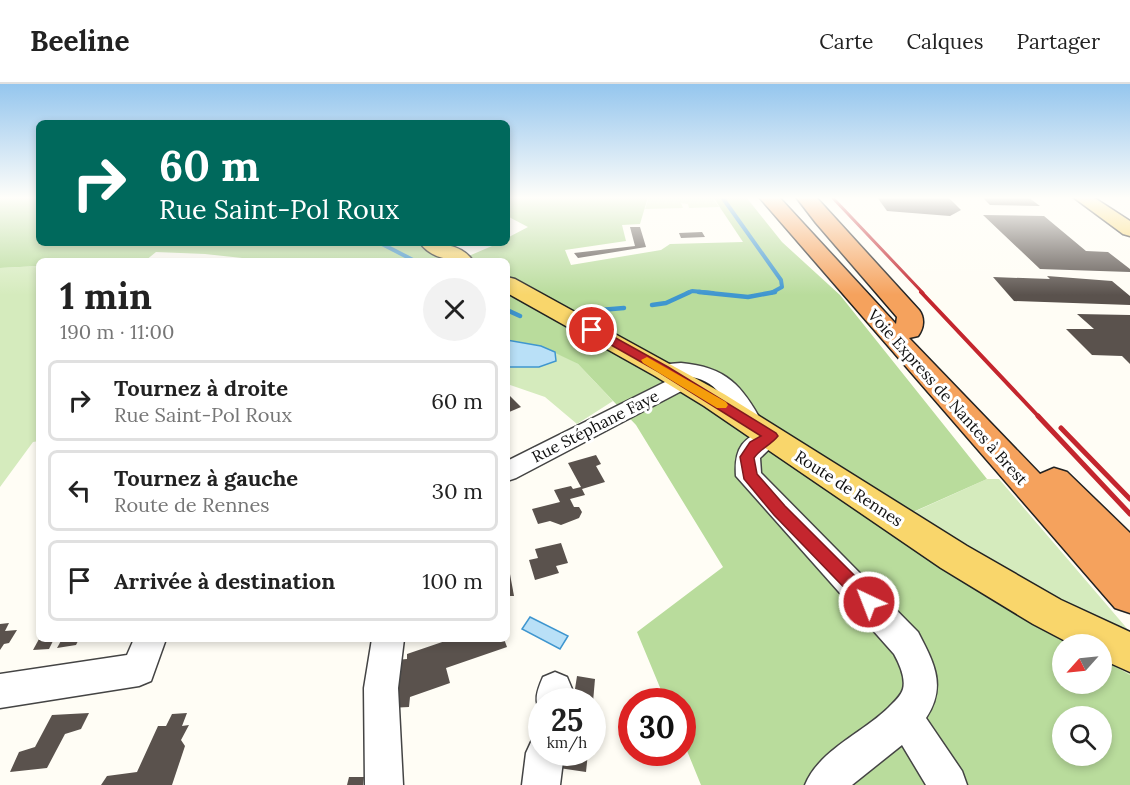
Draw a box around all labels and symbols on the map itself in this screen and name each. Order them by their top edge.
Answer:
pin [566,304,617,355]
street label: Voie Express de Nantes à Brest [863,304,1033,489]
street label: Rue Stéphane Faye [528,385,662,467]
street label: Route de Rennes [791,446,907,530]
position arrow [837,570,901,634]
north arrow [1052,634,1112,694]
speed limit sign: 30 [618,688,696,766]

